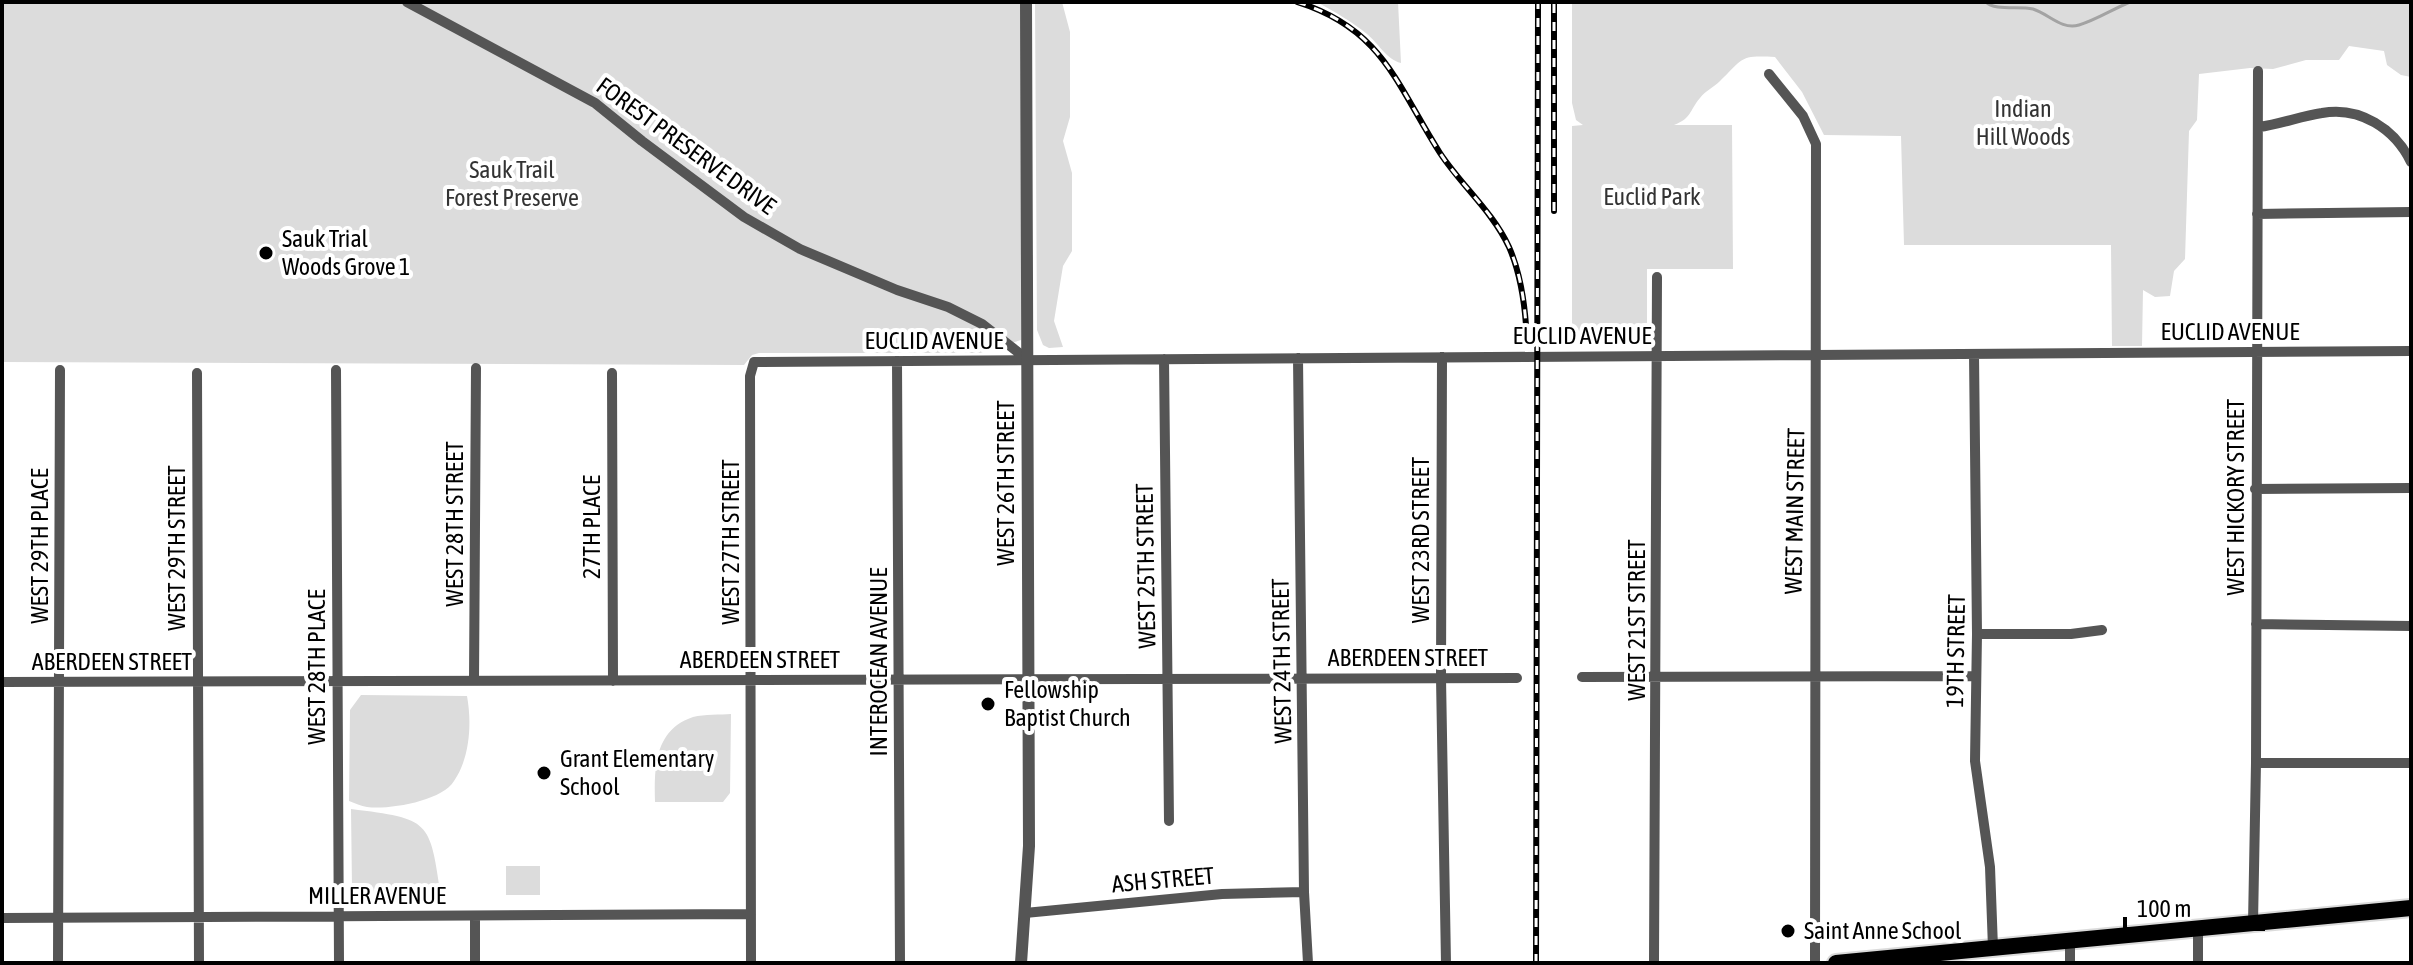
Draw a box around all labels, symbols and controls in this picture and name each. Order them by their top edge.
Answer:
street label: FOREST PRESERVE DRIVE [592,72,781,220]
park label: Indian Hill Woods [1976,95,2070,150]
park label: Sauk Trail Forest Preserve [445,156,579,211]
park label: Euclid Park [1603,183,1701,210]
place label: Sauk Trial Woods Grove 1 [282,225,410,280]
marker: Sauk Trial Woods Grove 1 [257,244,275,262]
street label: EUCLID AVENUE [2160,318,2300,345]
street label: EUCLID AVENUE [1512,322,1652,349]
street label: EUCLID AVENUE [864,327,1004,354]
street label: WEST HICKORY STREET [2222,398,2249,595]
street label: WEST 26TH STREET [992,400,1019,566]
street label: WEST MAIN STREET [1780,427,1809,594]
street label: WEST 28TH STREET [441,441,468,607]
street label: WEST 23RD STREET [1407,456,1434,623]
street label: WEST 27TH STREET [717,459,744,625]
street label: WEST 29TH STREET [163,465,190,631]
street label: WEST 29TH PLACE [26,468,53,624]
street label: 27TH PLACE [578,475,605,579]
street label: WEST 25TH STREET [1131,483,1160,649]
street label: WEST 21ST STREET [1623,539,1650,701]
street label: INTEROCEAN AVENUE [865,568,892,756]
street label: WEST 24TH STREET [1267,578,1296,744]
street label: WEST 28TH PLACE [303,589,330,745]
street label: 19TH STREET [1941,593,1970,708]
street label: ABERDEEN STREET [1328,644,1489,671]
street label: ABERDEEN STREET [680,646,841,673]
street label: ABERDEEN STREET [32,648,193,675]
place label: Fellowship Baptist Church [1004,676,1131,731]
marker: Fellowship Baptist Church [979,695,997,713]
place label: Grant Elementary School [560,745,715,800]
marker: Grant Elementary School [535,764,553,782]
street label: ASH STREET [1111,862,1216,897]
scale bar [2125,881,2263,931]
street label: MILLER AVENUE [308,882,446,909]
text: 100 m [2137,895,2191,922]
place label: Saint Anne School [1804,917,1962,944]
marker: Saint Anne School [1779,922,1797,940]

